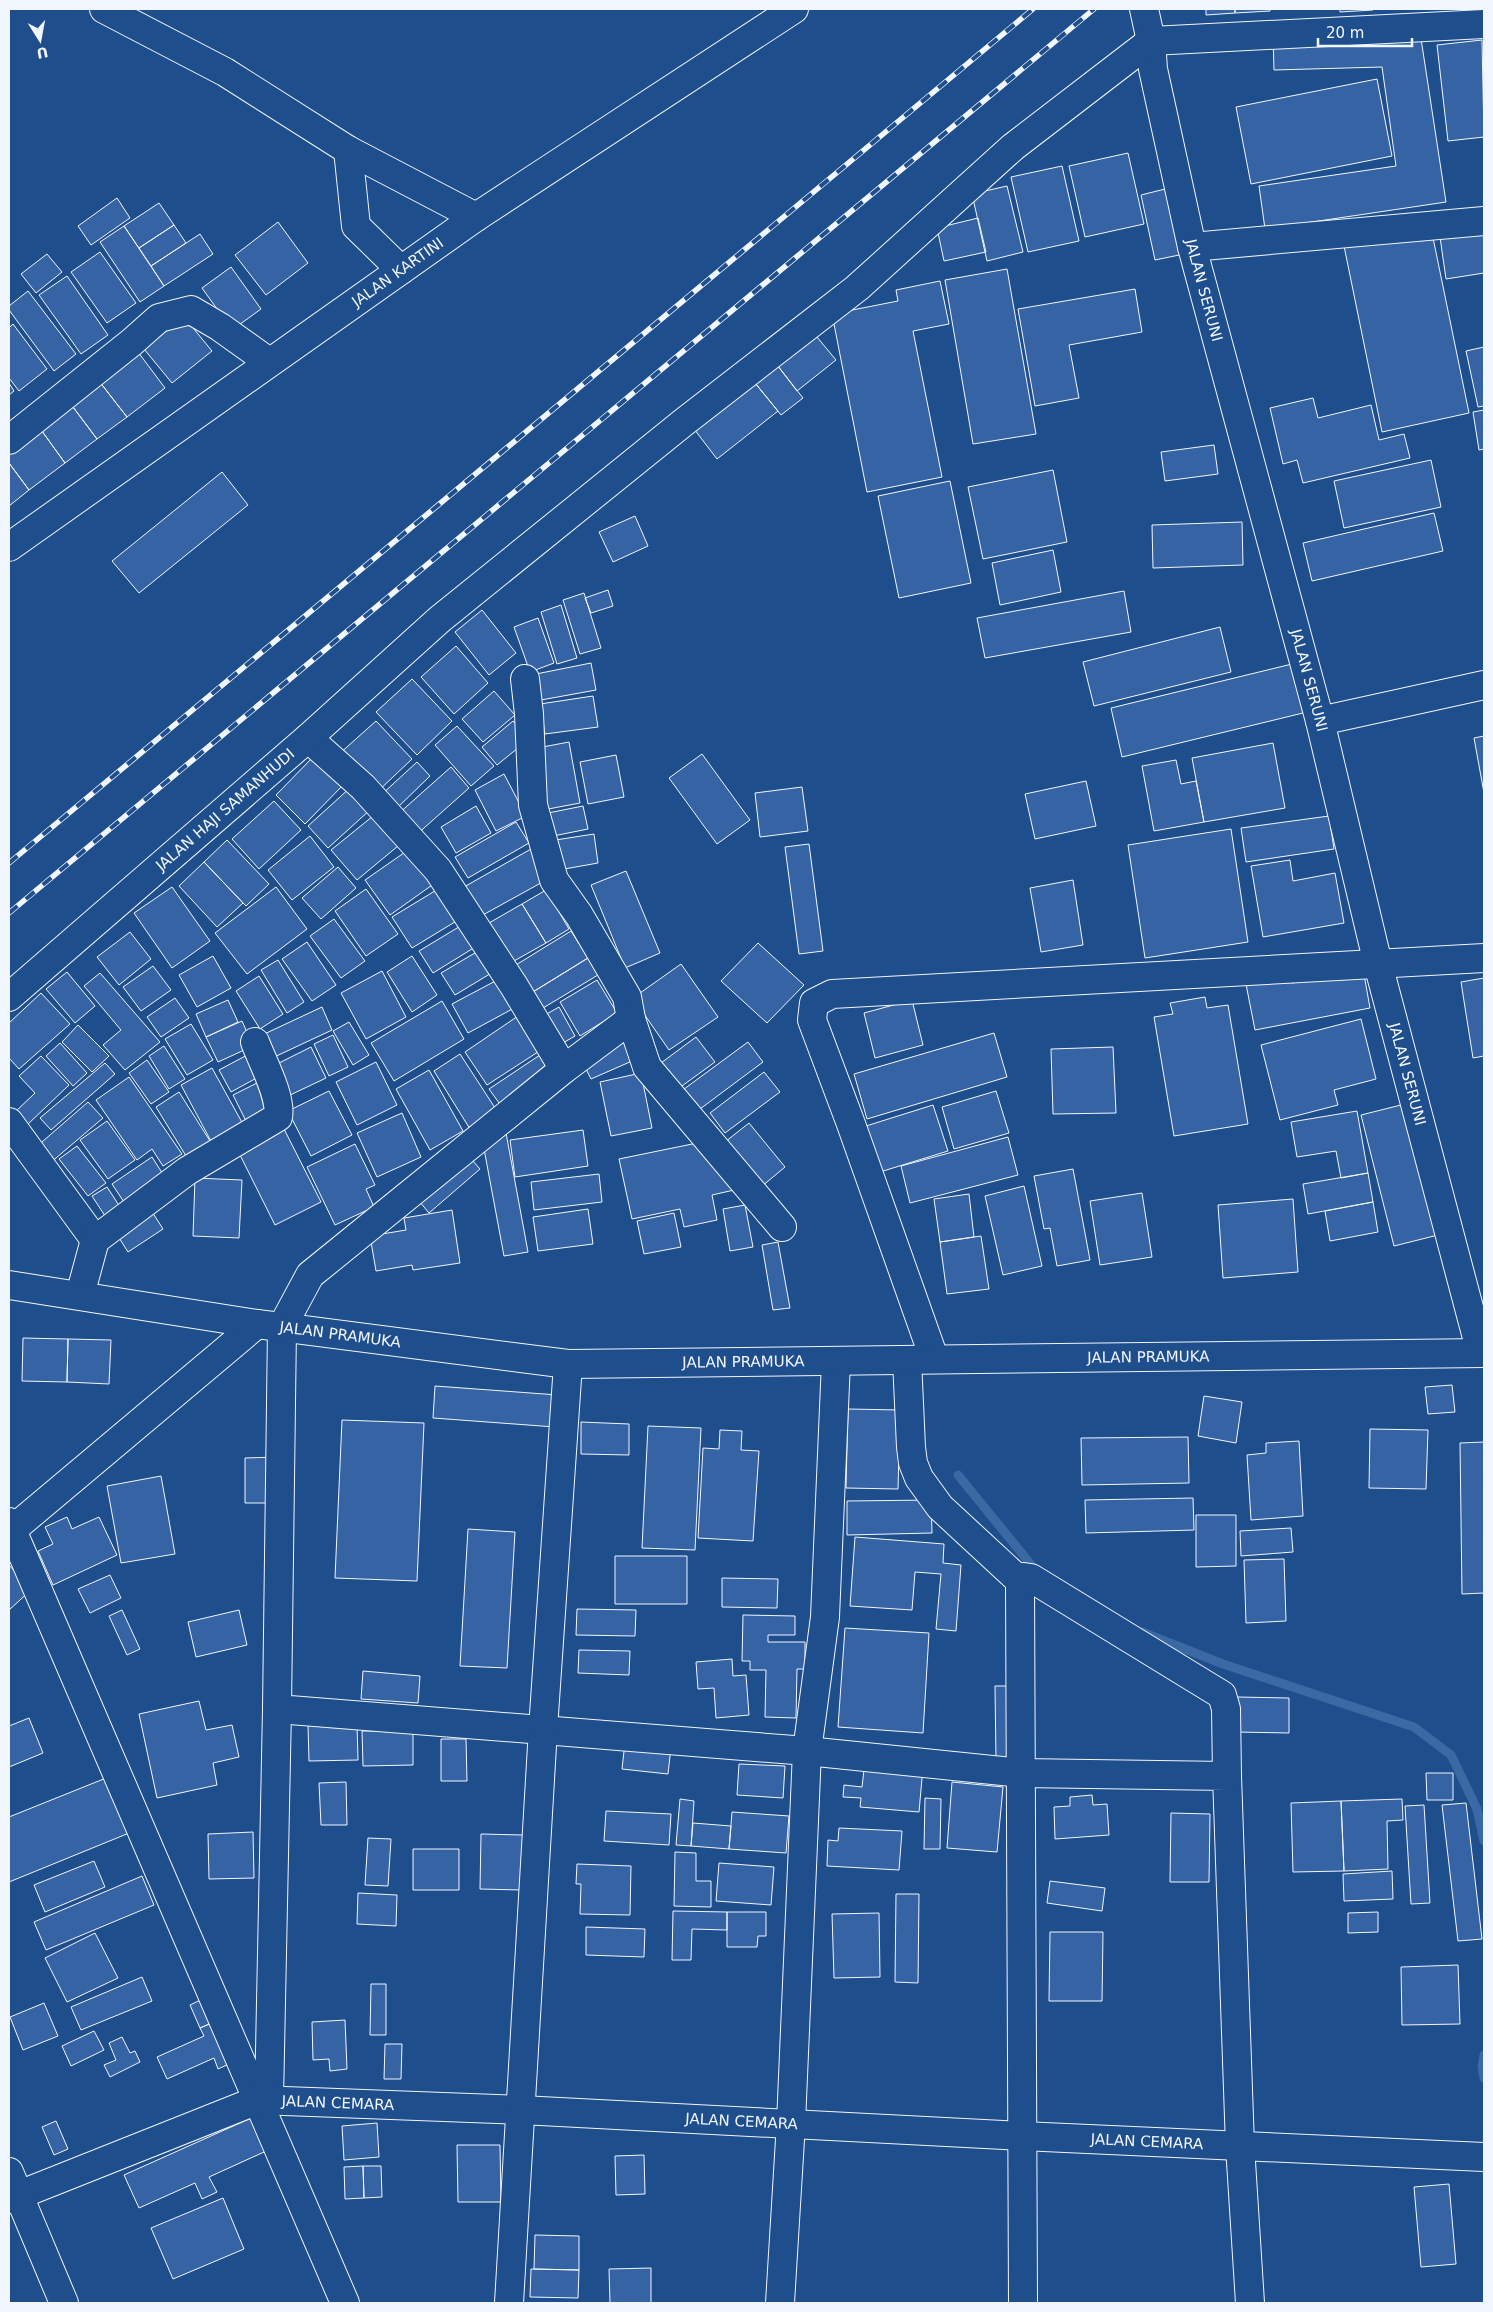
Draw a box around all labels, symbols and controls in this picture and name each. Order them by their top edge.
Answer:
north arrow [15,15,65,65]
scale bar [1318,15,1412,47]
text: 20 m [1326,24,1364,42]
text: U [35,44,50,62]
street label: JALAN KARTINI [348,234,447,311]
street label: JALAN SERUNI [1181,236,1226,344]
street label: JALAN SERUNI [1286,626,1331,734]
street label: JALAN HAJI SAMANHUDI [151,745,298,875]
street label: JALAN SERUNI [1385,1020,1429,1128]
street label: JALAN PRAMUKA [277,1318,403,1352]
street label: JALAN PRAMUKA [1086,1347,1210,1367]
street label: JALAN PRAMUKA [681,1352,805,1372]
street label: JALAN CEMARA [280,2092,395,2114]
street label: JALAN CEMARA [684,2109,799,2133]
street label: JALAN CEMARA [1089,2130,1204,2153]

